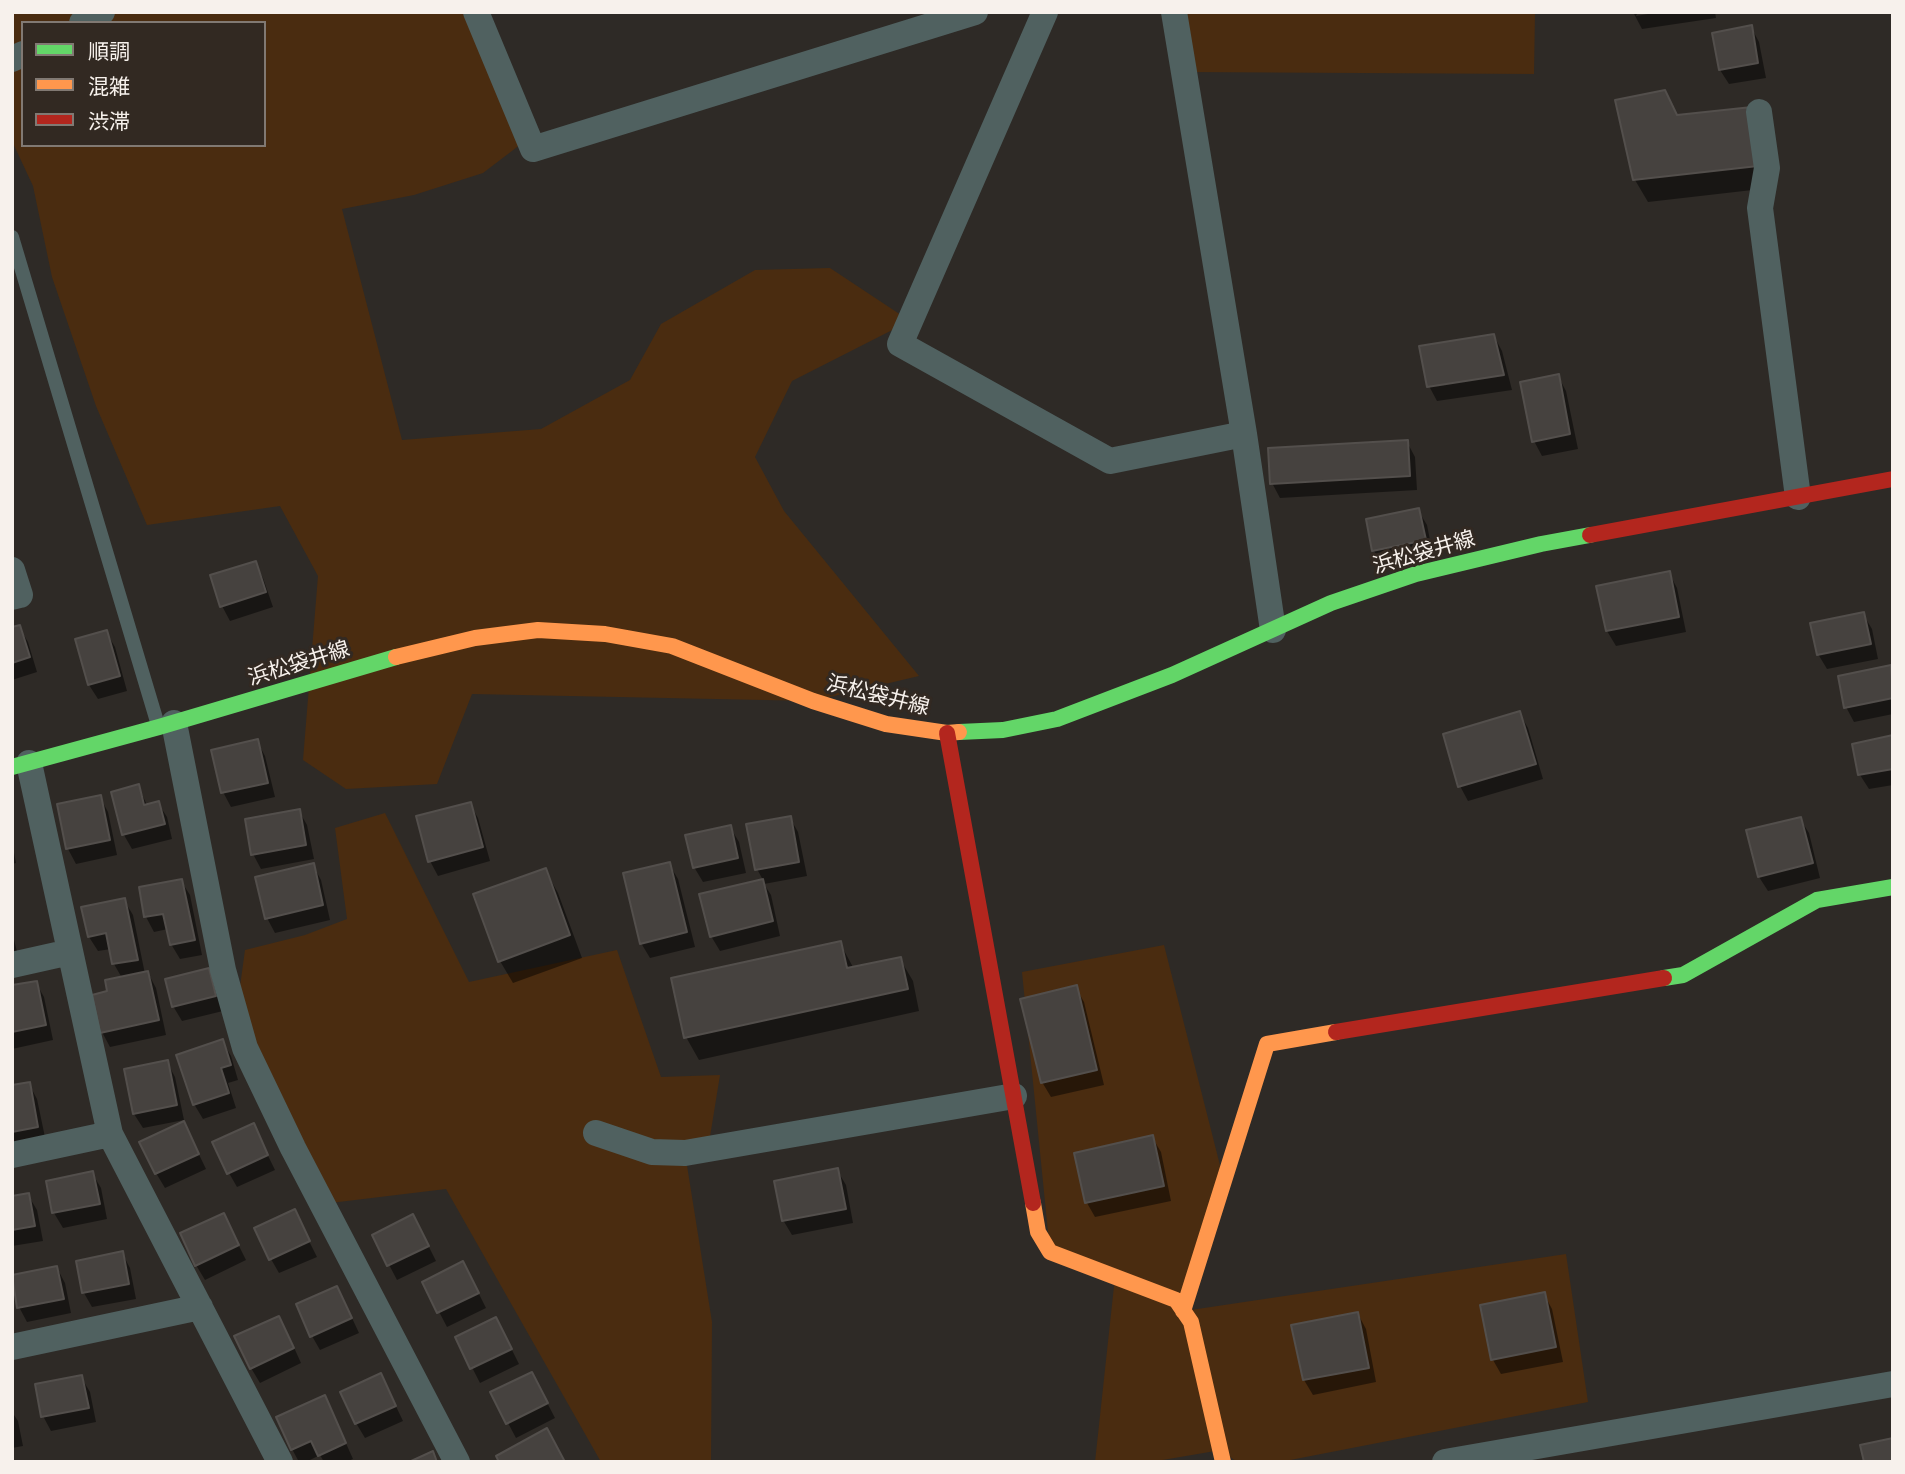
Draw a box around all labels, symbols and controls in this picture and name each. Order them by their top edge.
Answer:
legend [21,21,266,147]
text: 順調 [88,37,130,65]
text: 混雑 [88,72,130,100]
text: 渋滞 [88,107,130,135]
street label: 浜松袋井線 [1370,526,1478,580]
street label: 浜松袋井線 [245,637,353,691]
street label: 浜松袋井線 [824,671,932,721]

